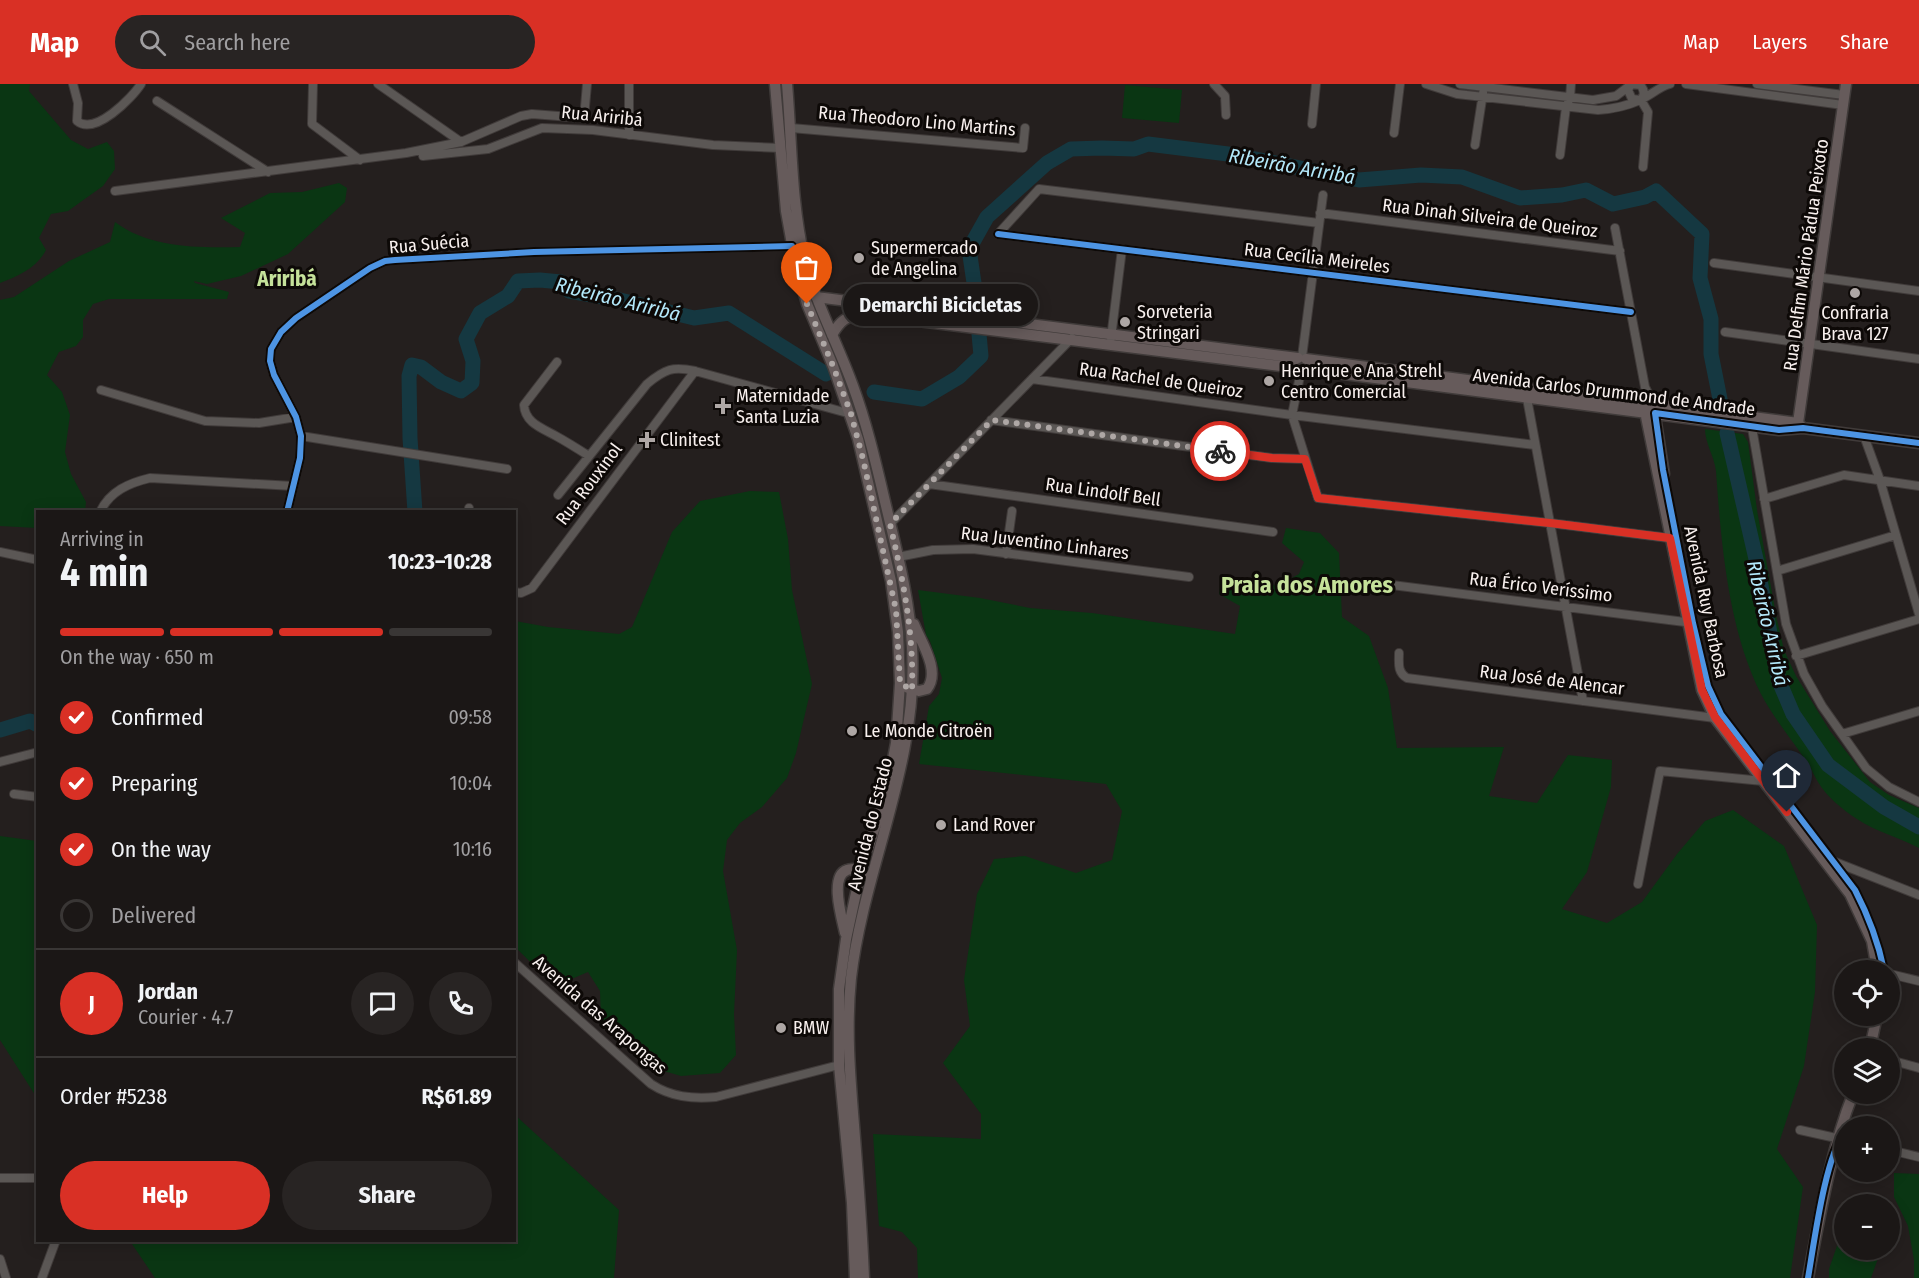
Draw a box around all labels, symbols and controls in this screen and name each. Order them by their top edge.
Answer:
search box [115,15,535,69]
text: Map [30,26,79,59]
icon: search [136,26,169,59]
text: Search here [184,29,290,56]
text: Map [1683,29,1719,55]
text: Layers [1752,29,1807,55]
text: Share [1840,29,1889,55]
street label: Rua Ariribá [560,101,644,131]
street label: Rua Theodoro Lino Martins [817,101,1017,141]
street label: Rua Delfim Mário Pádua Peixoto [1779,138,1833,372]
water label: Ribeirão Ariribá [1227,143,1357,189]
street label: Rua Dinah Silveira de Queiroz [1381,194,1599,242]
street label: Rua Suécia [388,230,470,258]
place label: Supermercado de Angelina [871,237,978,280]
street label: Rua Cecília Meireles [1243,238,1392,278]
pin [781,242,832,304]
icon: bag [790,251,823,284]
marker: Supermercado de Angelina [852,251,866,265]
district label: Ariribá [256,266,317,292]
water label: Ribeirão Ariribá [553,272,683,326]
callout: Demarchi Bicicletas [843,283,1038,325]
marker: Confraria Brava 127 [1848,286,1862,300]
text: Demarchi Bicicletas [859,293,1022,317]
place label: Sorveteria Stringari [1137,301,1213,344]
place label: Confraria Brava 127 [1821,302,1889,345]
marker: Sorveteria Stringari [1118,315,1132,329]
street label: Rua Rachel de Queiroz [1078,358,1244,402]
place label: Henrique e Ana Strehl Centro Comercial [1281,360,1442,403]
street label: Avenida Carlos Drummond de Andrade [1472,364,1757,420]
marker: Henrique e Ana Strehl Centro Comercial [1262,374,1276,388]
place label: Maternidade Santa Luzia [736,385,830,428]
marker: Maternidade Santa Luzia [714,397,732,415]
courier [1190,421,1250,481]
place label: Clinitest [660,429,720,451]
marker: Clinitest [638,431,656,449]
icon: bike [1204,435,1237,468]
street label: Rua Rouxinol [551,439,627,529]
street label: Rua Lindolf Bell [1044,473,1162,511]
street label: Rua Juventino Linhares [960,522,1131,564]
street label: Avenida Ruy Barbosa [1679,524,1733,680]
text: Arriving in [60,527,144,551]
text: 10:23–10:28 [388,548,492,575]
text: 4 min [60,550,148,596]
water label: Ribeirão Ariribá [1742,558,1794,688]
street label: Rua Érico Veríssimo [1468,566,1614,607]
district label: Praia dos Amores [1221,571,1394,599]
text: On the way · 650 m [60,645,214,669]
street label: Rua José de Alencar [1479,660,1626,700]
icon: check [60,701,93,734]
text: Confirmed [111,704,204,731]
text: 09:58 [449,705,492,729]
place label: Le Monde Citroën [864,720,992,742]
marker: Le Monde Citroën [845,724,859,738]
pin [1761,750,1812,812]
street label: Avenida do Estado [843,755,897,893]
icon: home [1770,759,1803,792]
icon: check [60,767,93,800]
text: Preparing [111,770,197,797]
text: 10:04 [449,771,492,795]
place label: Land Rover [953,814,1036,836]
marker: Land Rover [934,818,948,832]
icon: check [60,833,93,866]
text: On the way [111,836,211,863]
text: 10:16 [453,837,492,861]
text: Delivered [111,902,196,929]
street label: Avenida das Arapongas [529,951,672,1079]
map controls [1834,960,1900,1260]
button: locate [1834,960,1900,1026]
button: chat [351,972,414,1035]
button: phone [429,972,492,1035]
text: Jordan [138,978,198,1005]
text: J [88,990,95,1017]
text: Courier · 4.7 [138,1005,233,1029]
place label: BMW [793,1017,830,1039]
marker: BMW [774,1021,788,1035]
button: layers [1834,1038,1900,1104]
text: Order #5238 [60,1083,167,1110]
text: R$61.89 [421,1083,492,1110]
button: + [1834,1116,1900,1182]
button: Help [60,1161,270,1230]
button: Share [282,1161,492,1230]
button: − [1834,1194,1900,1260]

